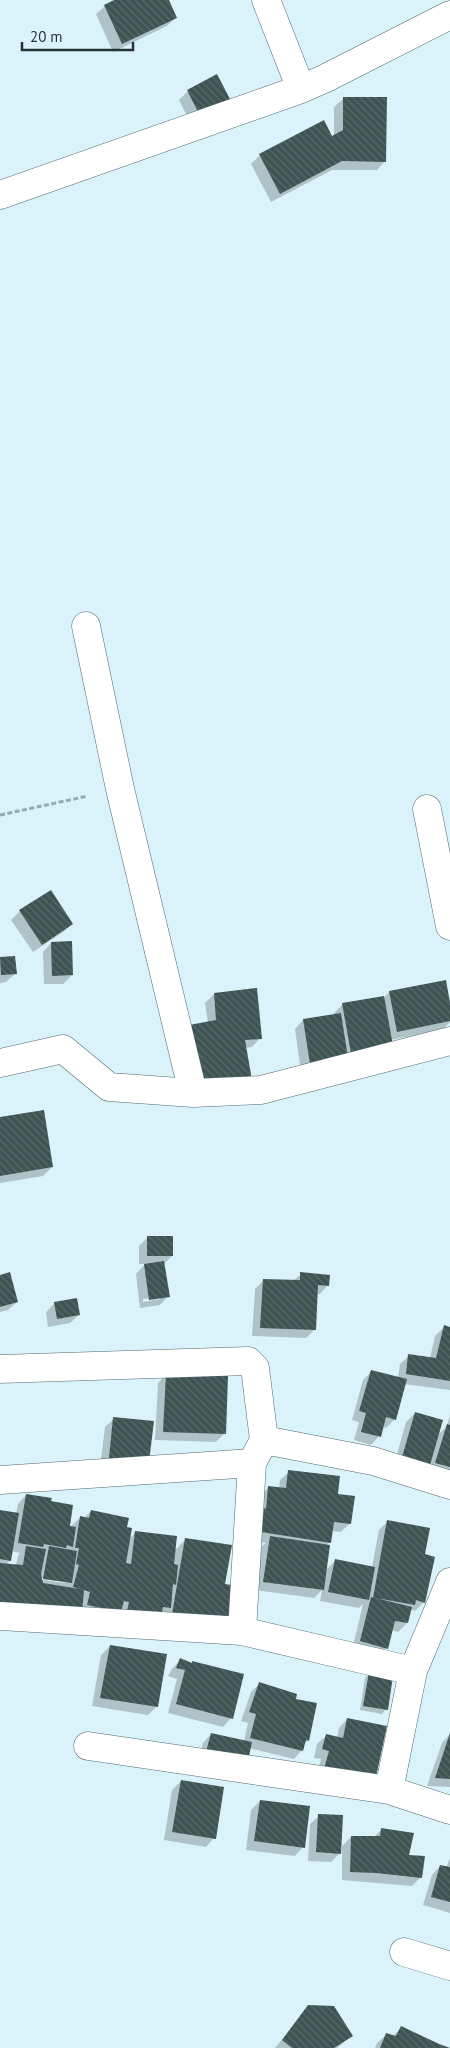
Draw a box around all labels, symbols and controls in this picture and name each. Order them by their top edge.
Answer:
scale bar [22,20,134,52]
text: 20 m [30,27,63,46]

